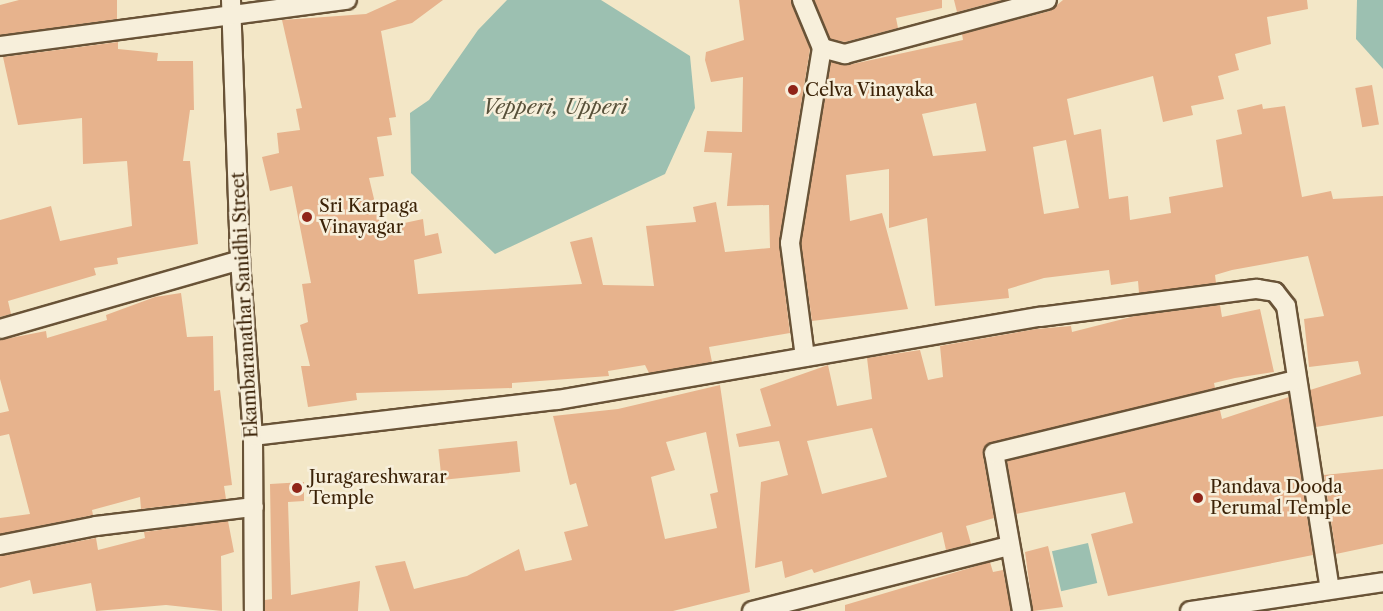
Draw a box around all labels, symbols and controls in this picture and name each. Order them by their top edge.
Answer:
place label: Celva Vinayaka [805,79,935,101]
marker: Celva Vinayaka [786,83,800,97]
water label: Vepperi, Upperi [483,95,627,119]
street label: Ekambaranathar Sanidhi Street [227,171,263,439]
place label: Sri Karpaga Vinayagar [319,196,418,238]
marker: Sri Karpaga Vinayagar [300,210,314,224]
place label: Juragareshwarar Temple [309,467,447,510]
place label: Pandava Dooda Perumal Temple [1210,477,1352,520]
marker: Juragareshwarar Temple [290,481,304,495]
marker: Pandava Dooda Perumal Temple [1191,491,1205,505]

